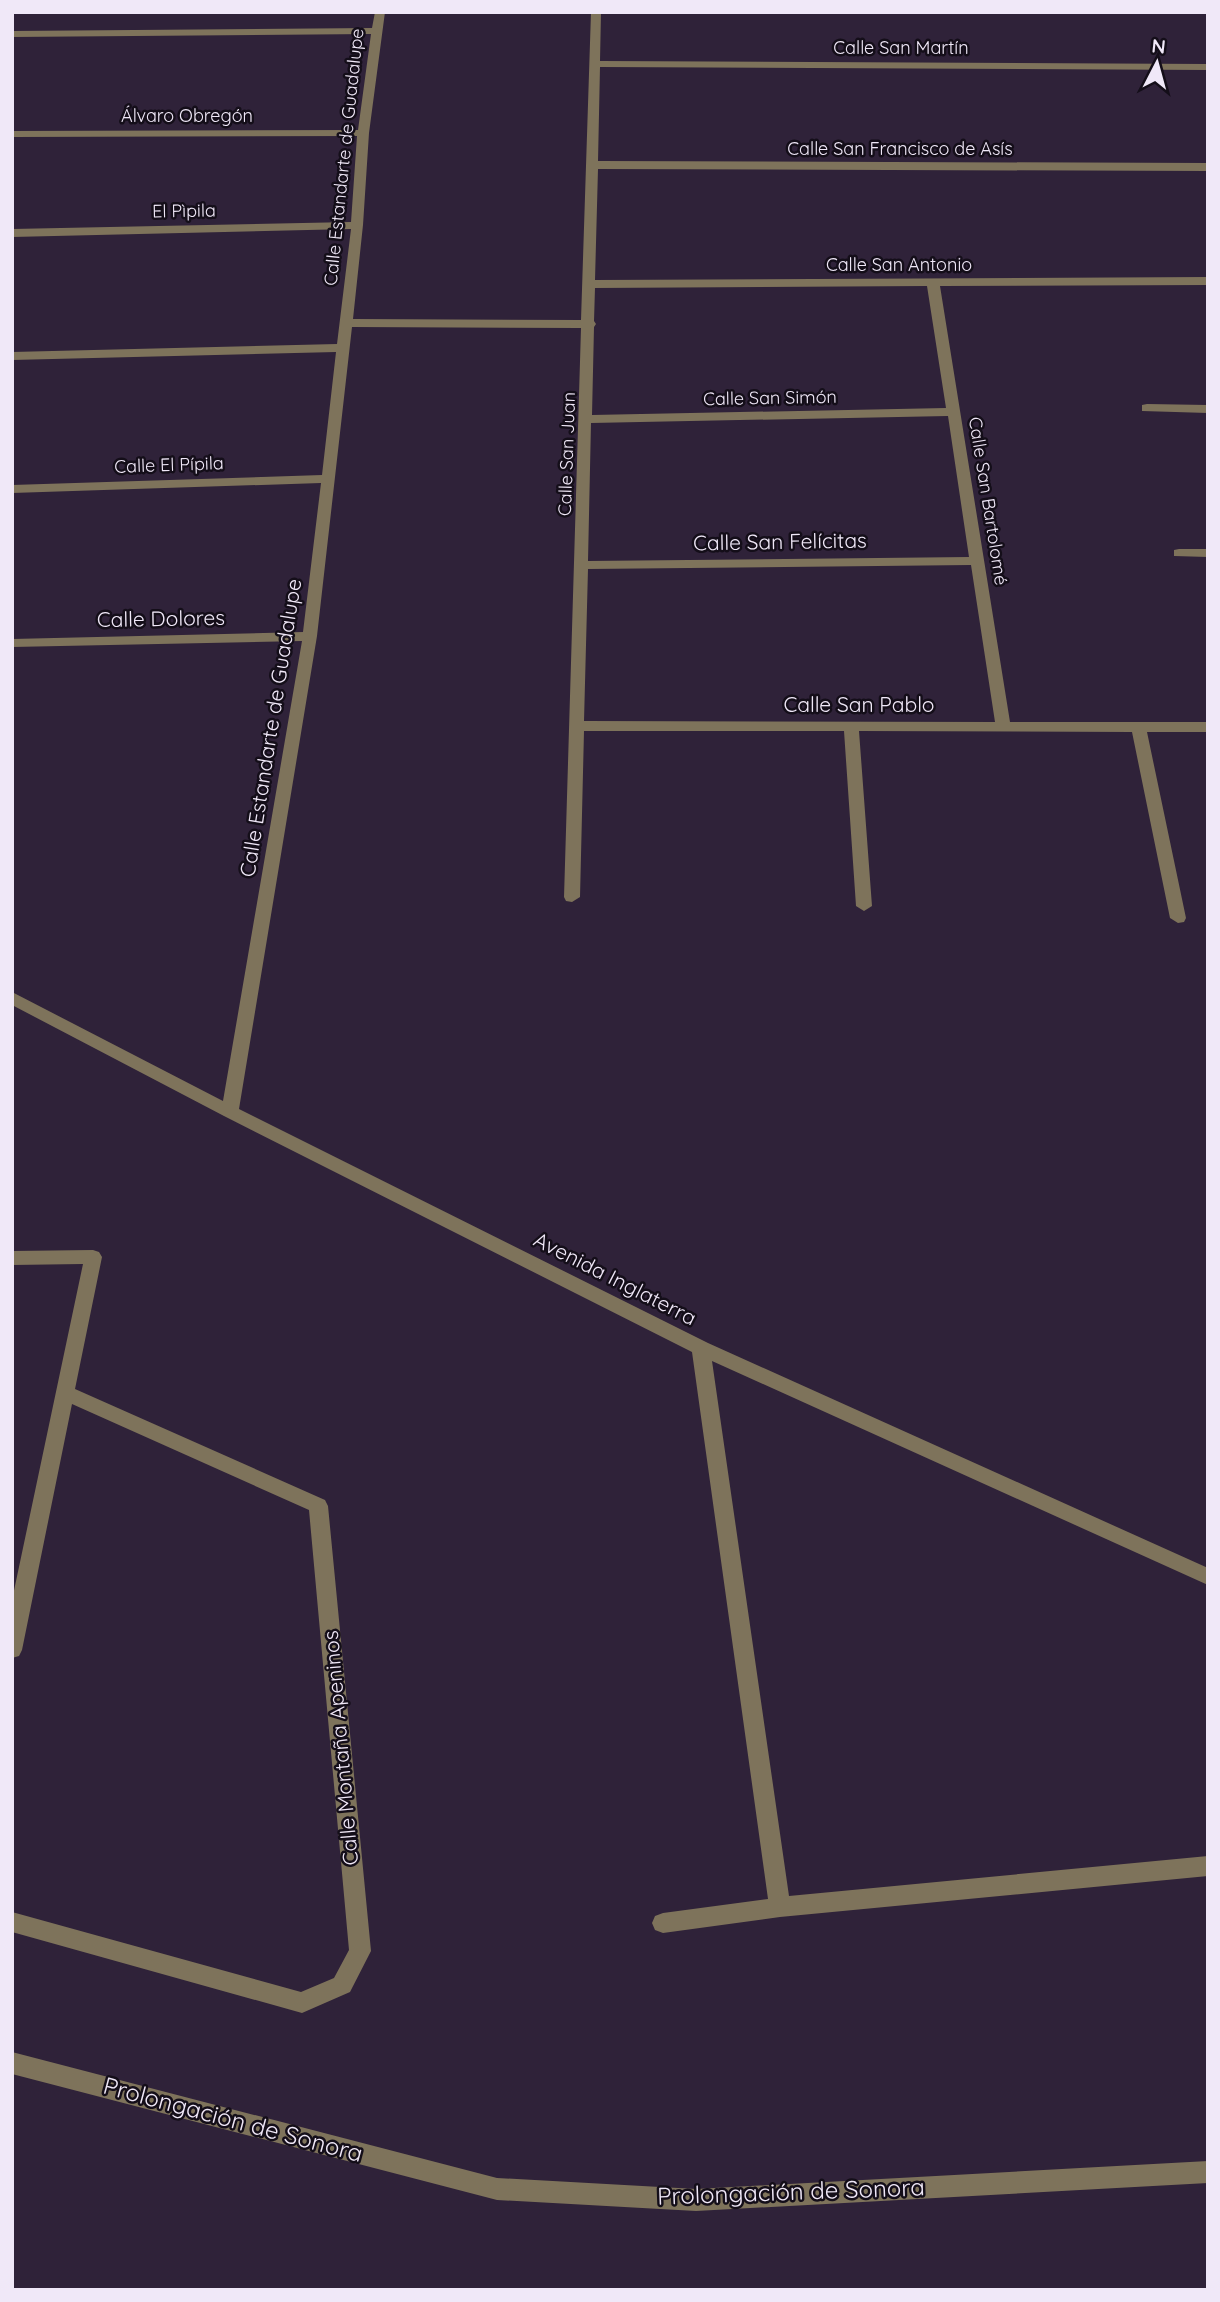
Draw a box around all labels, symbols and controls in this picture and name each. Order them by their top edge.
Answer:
street label: Calle Estandarte de Guadalupe [319,27,368,287]
north arrow [1122,28,1192,98]
text: N [1151,33,1167,59]
street label: Calle San Martín [833,36,969,59]
street label: Álvaro Obregón [121,104,253,127]
street label: Calle San Francisco de Asís [787,137,1013,160]
street label: El Pìpila [152,198,216,223]
street label: Calle San Antonio [826,253,972,276]
street label: Calle San Simón [703,385,837,410]
street label: Calle San Juan [553,392,580,516]
street label: Calle San Bartolomé [964,415,1013,587]
street label: Calle El Pípila [114,451,224,478]
street label: Calle San Felícitas [693,526,867,556]
street label: Calle Estandarte de Guadalupe [234,577,306,879]
street label: Calle Dolores [97,604,225,632]
street label: Calle San Pablo [783,691,935,717]
street label: Avenida Inglaterra [530,1226,701,1330]
street label: Calle Montaña Apeninos [317,1630,363,1867]
street label: Prolongación de Sonora [100,2070,366,2168]
street label: Prolongación de Sonora [657,2171,925,2211]

